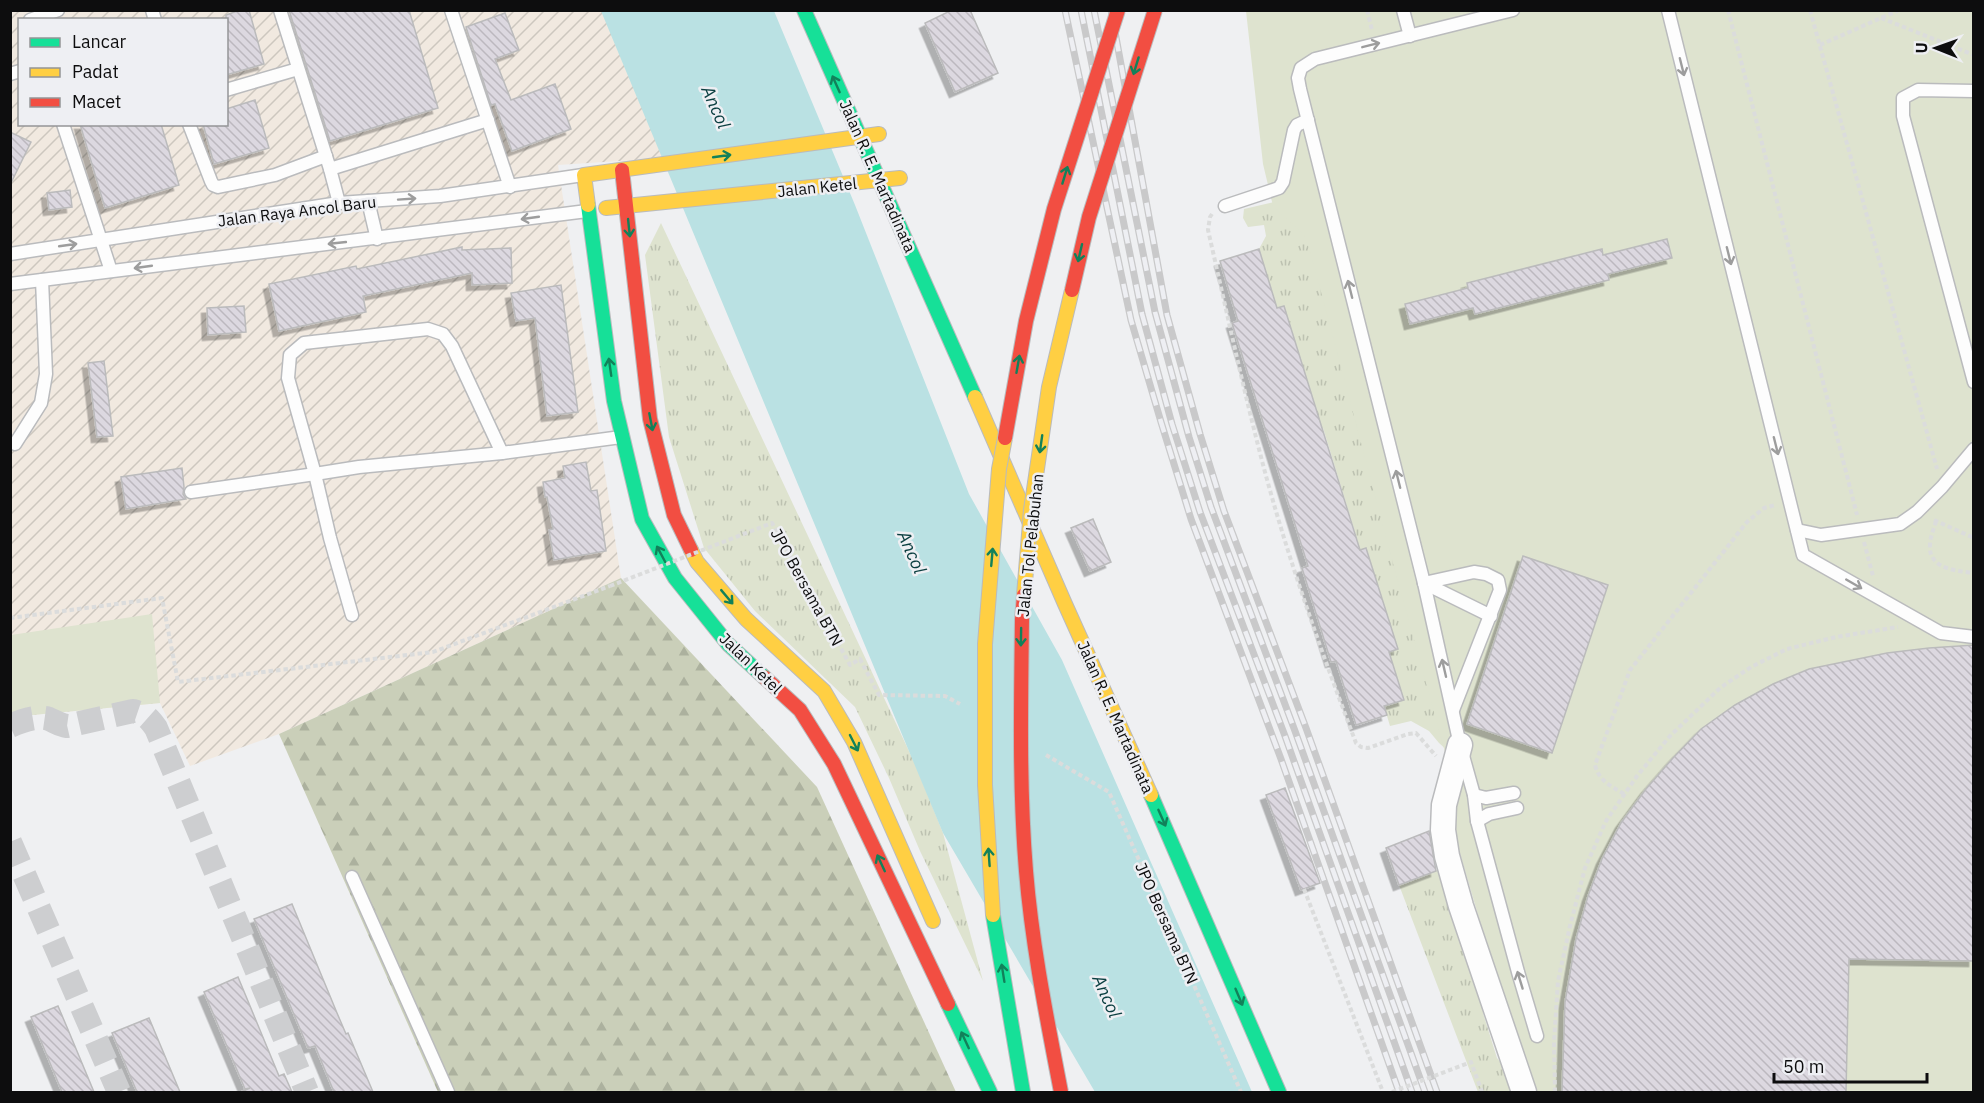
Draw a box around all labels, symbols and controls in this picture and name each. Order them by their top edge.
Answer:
legend [18,18,228,126]
north arrow [1906,18,1966,78]
text: Lancar [72,30,127,53]
one-way arrow [1362,39,1381,51]
text: U [1911,42,1931,53]
one-way arrow [1130,56,1141,75]
one-way arrow [1677,57,1689,76]
text: Padat [72,60,119,83]
one-way arrow [830,75,842,93]
water label: Ancol [696,81,736,132]
text: Macet [72,90,121,113]
street label: Jalan R. E. Martadinata [835,97,921,256]
one-way arrow [711,151,731,162]
one-way arrow [1060,166,1071,185]
street label: Jalan Ketel [776,173,858,201]
street label: Jalan Raya Ancol Baru [217,191,377,231]
one-way arrow [396,193,416,204]
one-way arrow [521,213,540,224]
one-way arrow [624,218,635,237]
one-way arrow [327,238,347,249]
one-way arrow [58,240,78,251]
one-way arrow [1074,243,1086,262]
one-way arrow [1724,247,1736,266]
one-way arrow [134,261,153,272]
one-way arrow [1343,280,1355,299]
one-way arrow [1013,355,1024,374]
one-way arrow [604,358,615,378]
one-way arrow [646,411,657,431]
one-way arrow [1035,433,1046,453]
one-way arrow [1771,436,1783,455]
one-way arrow [1391,469,1403,488]
street label: Jalan Tol Pelabuhan [1013,472,1047,618]
street label: JPO Bersama BTN [766,525,848,649]
water label: Ancol [892,526,932,577]
one-way arrow [655,546,667,563]
one-way arrow [987,548,998,567]
one-way arrow [1845,578,1862,590]
one-way arrow [721,589,734,605]
one-way arrow [1016,627,1027,647]
street label: Jalan Ketel [715,628,787,698]
street label: Jalan R. E. Martadinata [1073,638,1159,797]
one-way arrow [1437,659,1449,678]
one-way arrow [849,734,860,752]
one-way arrow [1156,808,1168,826]
one-way arrow [984,847,995,867]
one-way arrow [875,855,887,873]
street label: JPO Bersama BTN [1131,859,1203,987]
one-way arrow [997,963,1008,983]
water label: Ancol [1087,970,1127,1021]
one-way arrow [1514,971,1525,990]
one-way arrow [1234,987,1245,1006]
one-way arrow [958,1031,970,1049]
scale bar [1774,1046,1927,1084]
text: 50 m [1783,1055,1825,1078]

